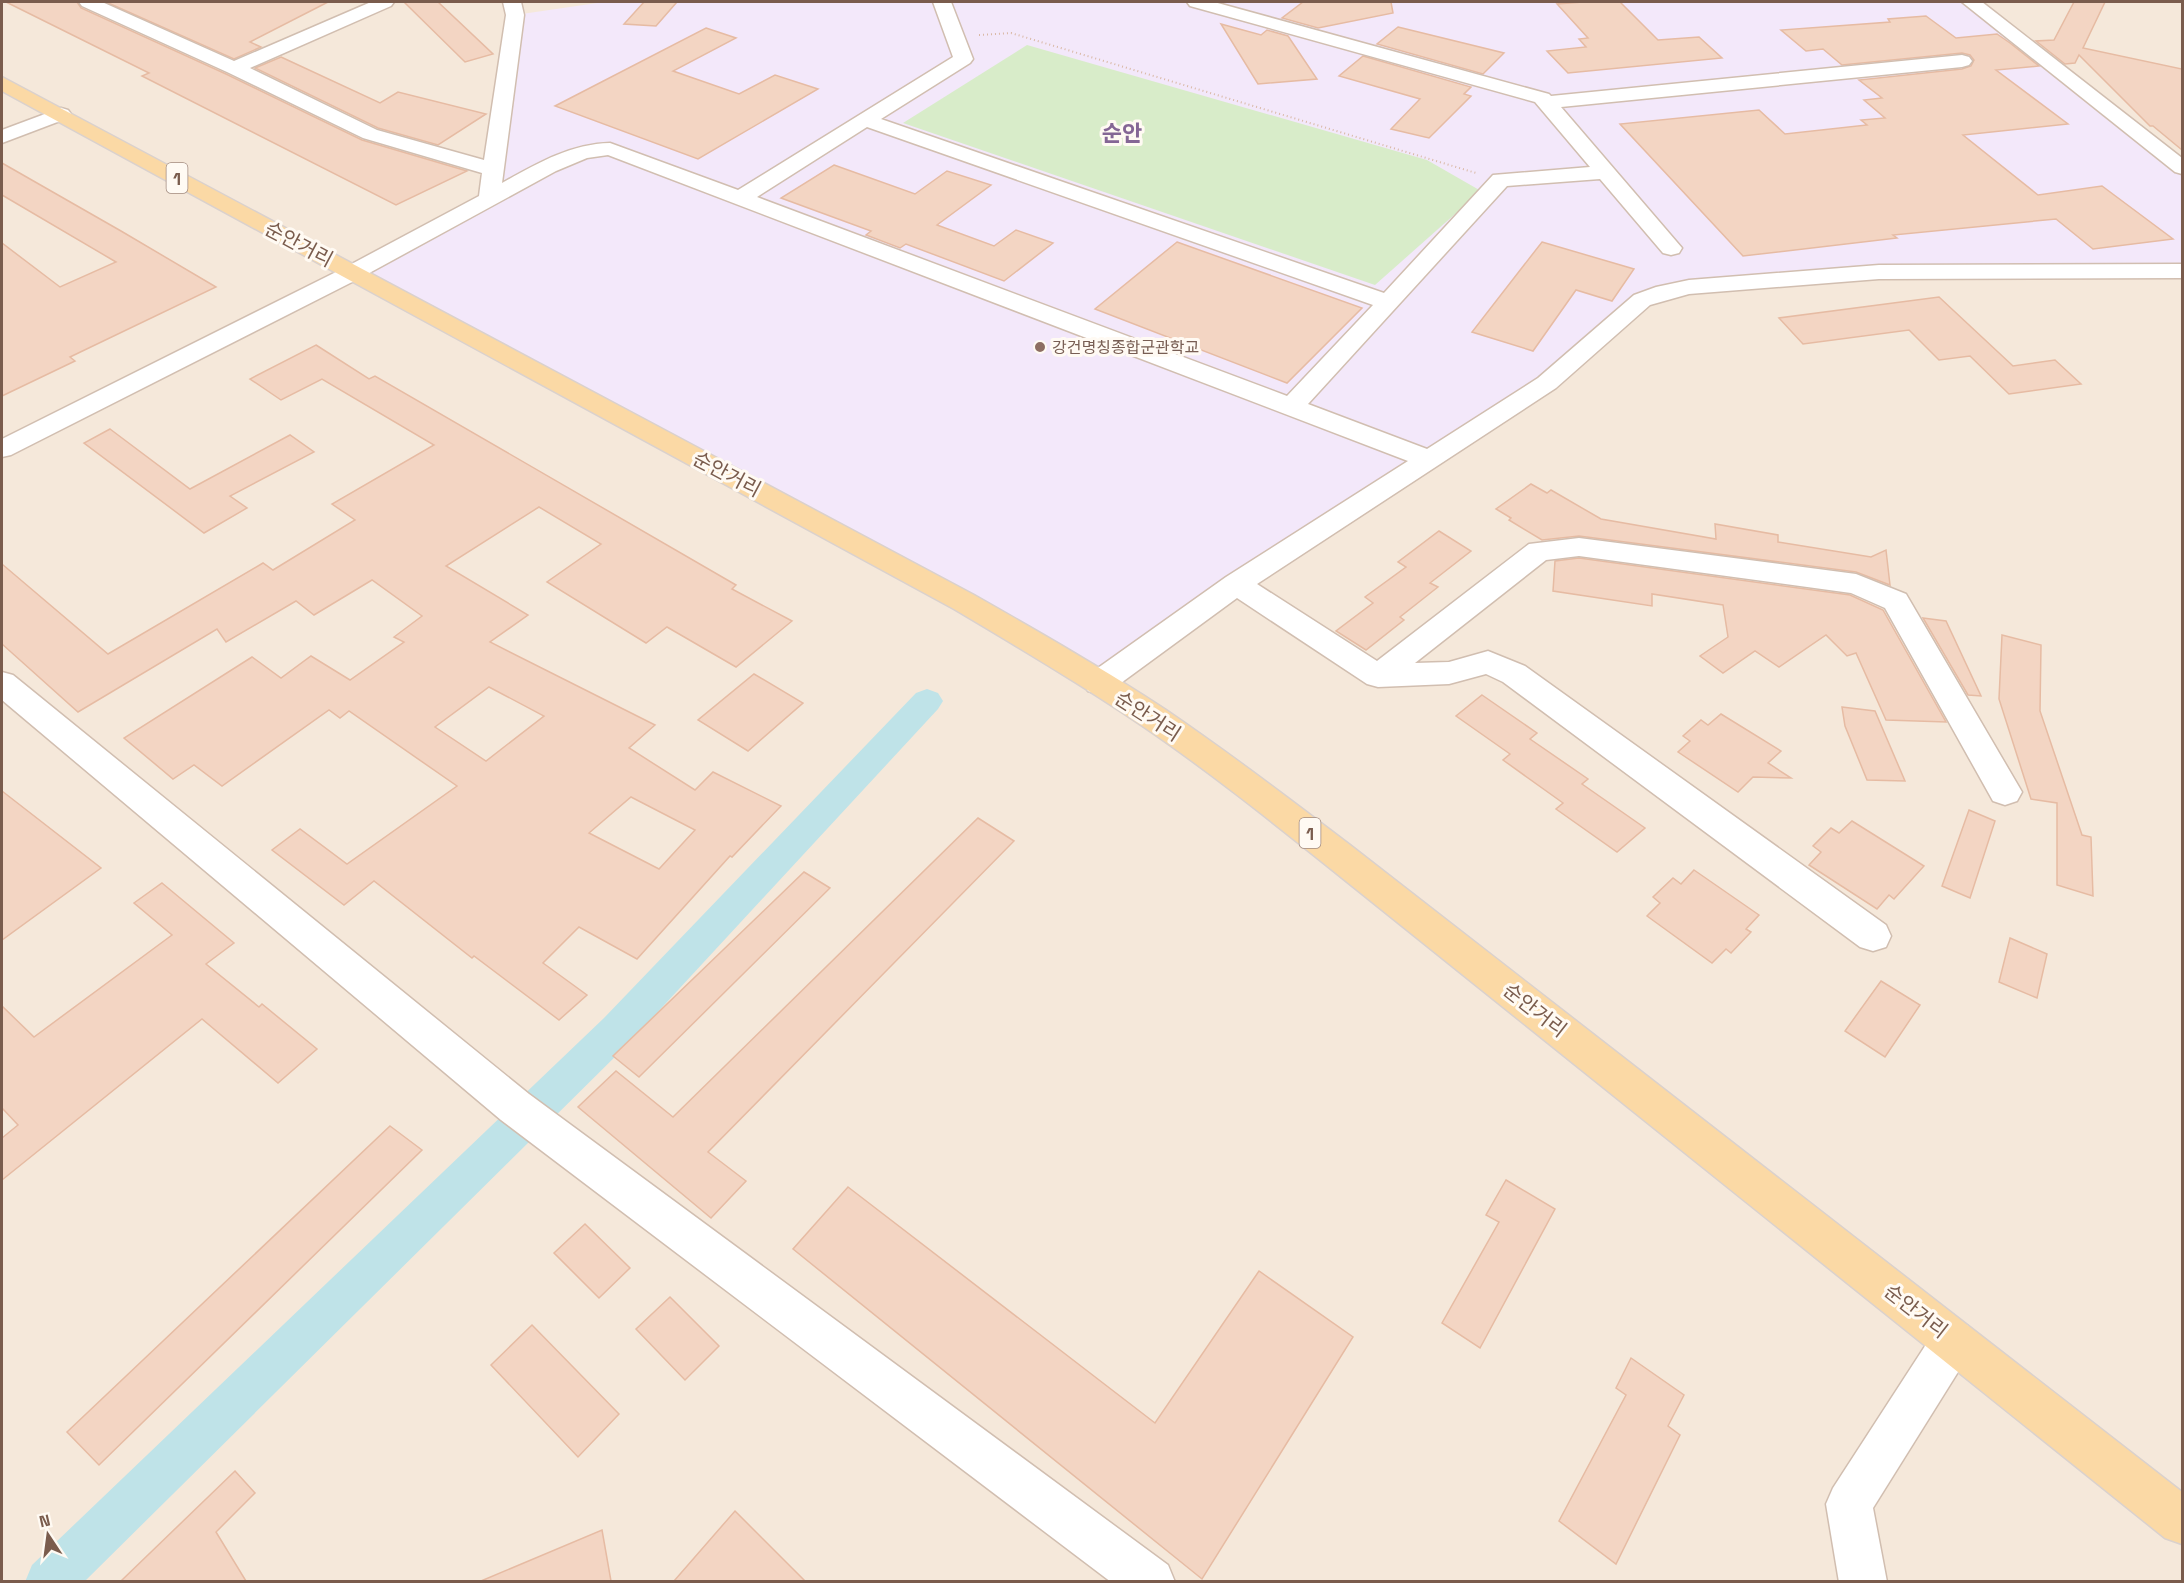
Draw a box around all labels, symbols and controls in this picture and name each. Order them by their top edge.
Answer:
district label: 순안 [1102,119,1142,147]
road number: 1 [166,163,188,193]
street label: 순안거리 [260,215,338,273]
place label: 강건명칭종합군관학교 [1052,337,1199,358]
marker: 강건명칭종합군관학교 [1033,340,1047,354]
street label: 순안거리 [688,445,766,503]
street label: 순안거리 [1110,685,1186,747]
road number: 1 [1300,818,1320,848]
street label: 순안거리 [1498,977,1572,1043]
street label: 순안거리 [1879,1278,1953,1344]
north arrow [18,1505,78,1565]
text: N [37,1509,52,1532]

